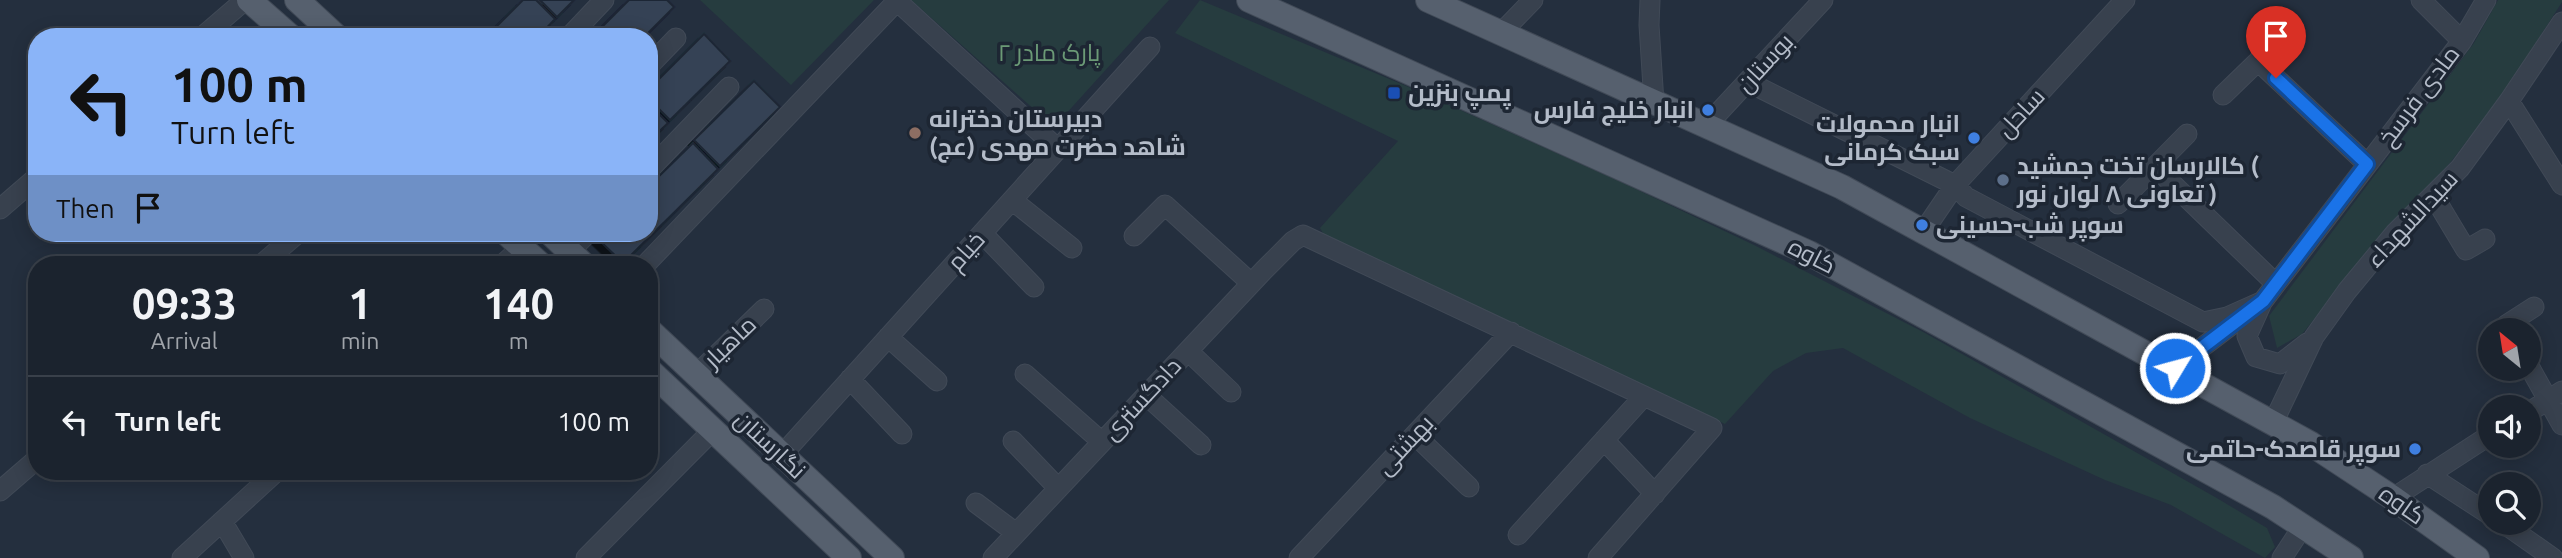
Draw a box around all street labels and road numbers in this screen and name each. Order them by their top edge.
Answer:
street label: بوستان [1731,28,1799,98]
street label: مادی فرسخ [2372,41,2467,153]
street label: ساحل [1991,83,2051,143]
street label: سیدالشهداء [2360,165,2464,273]
street label: خیام [941,226,992,277]
street label: کاوه [1784,232,1840,279]
street label: ماهیار [697,310,761,374]
street label: دادگستری [1097,352,1187,446]
street label: نگارستان [729,405,811,485]
street label: بهشتی [1370,409,1440,481]
street label: کاوه [2374,479,2430,530]

